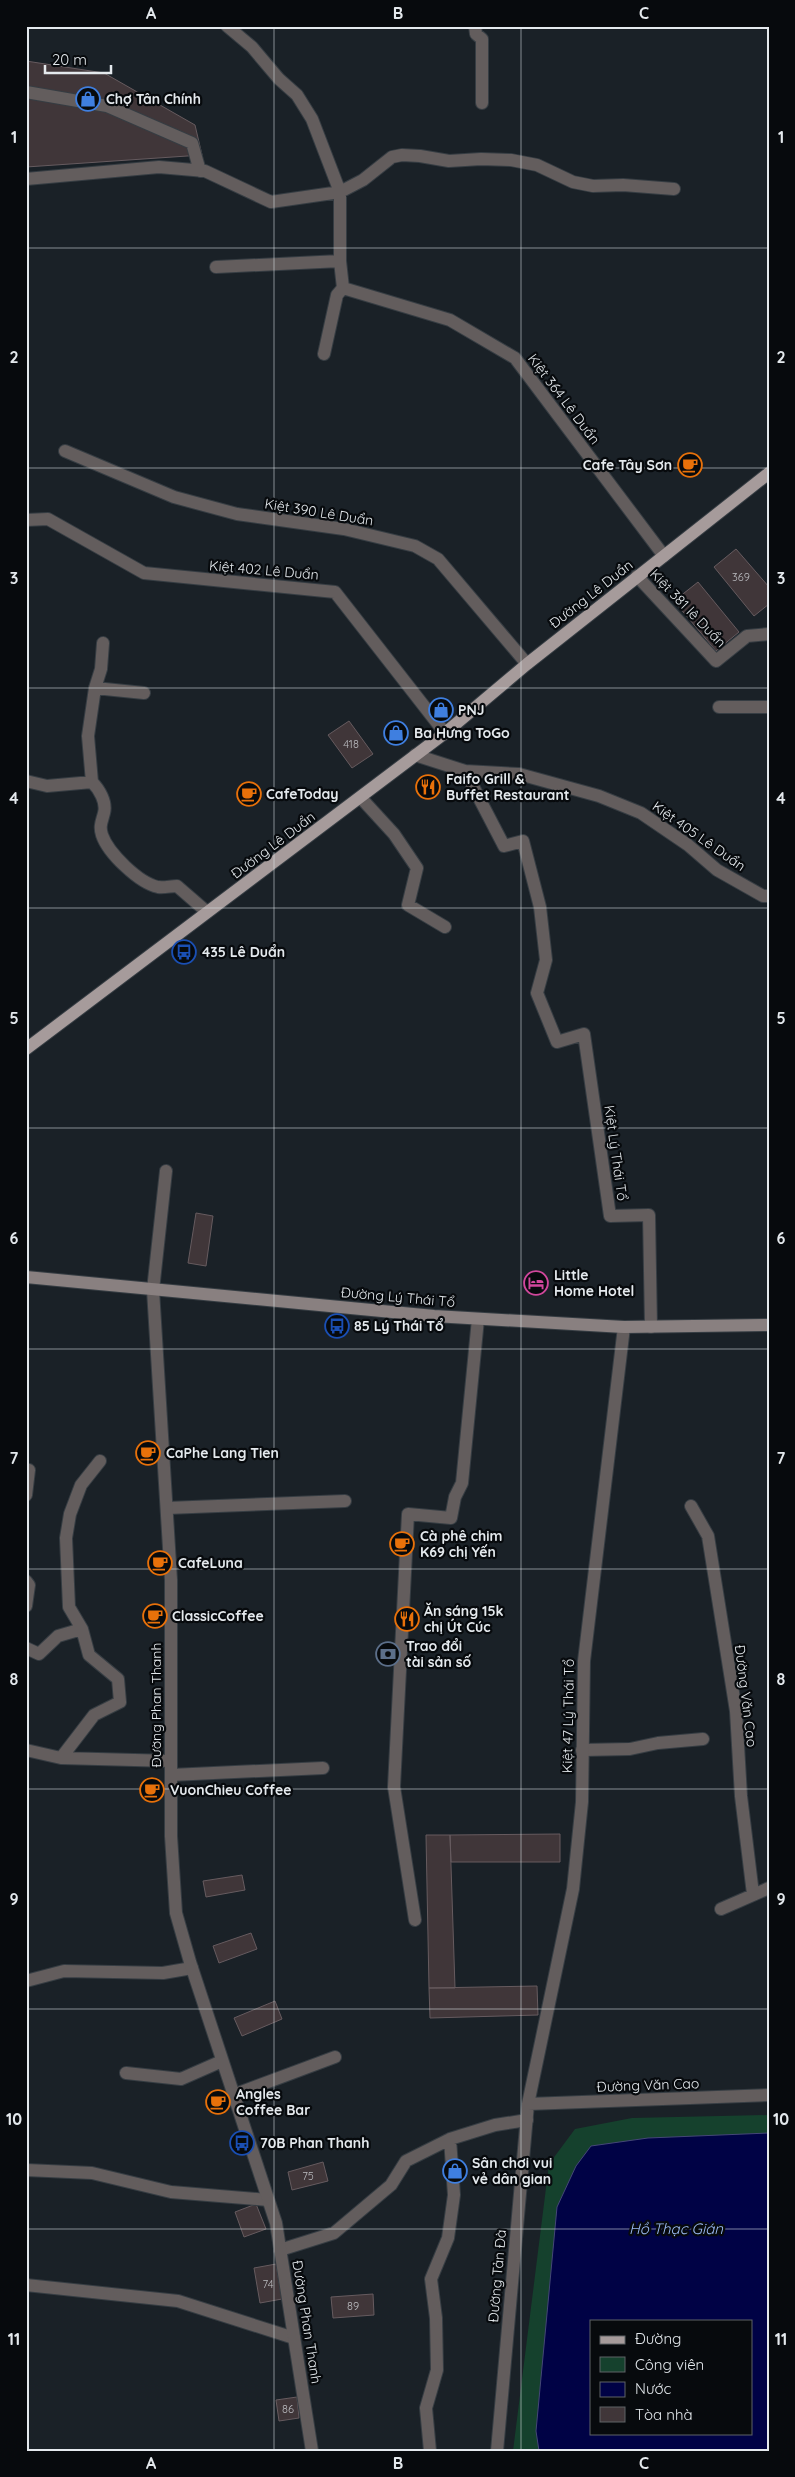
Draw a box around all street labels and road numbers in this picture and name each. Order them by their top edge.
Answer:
street label: Kiệt 364 Lê Duẩn [524,350,604,448]
street label: Kiệt 390 Lê Duẩn [263,495,375,529]
street label: Kiệt 402 Lê Duẩn [208,556,320,584]
street label: Đường Lê Duẩn [546,556,636,632]
street label: Kiệt 381 lê Duẩn [646,565,730,651]
street label: Kiệt 405 Lê Duẩn [649,797,749,875]
street label: Đường Lê Duẩn [227,807,319,883]
street label: Kiệt Lý Thái Tổ [600,1104,632,1202]
street label: Đường Lý Thái Tổ [340,1283,456,1311]
street label: Đường Phan Thanh [147,1643,165,1767]
street label: Đường Văn Cao [731,1644,761,1748]
street label: Kiệt 47 Lý Thái Tổ [558,1659,578,1773]
street label: Đường Văn Cao [596,2074,700,2096]
street label: Đường Tản Đà [484,2229,510,2323]
street label: Đường Phan Thanh [288,2259,326,2385]

